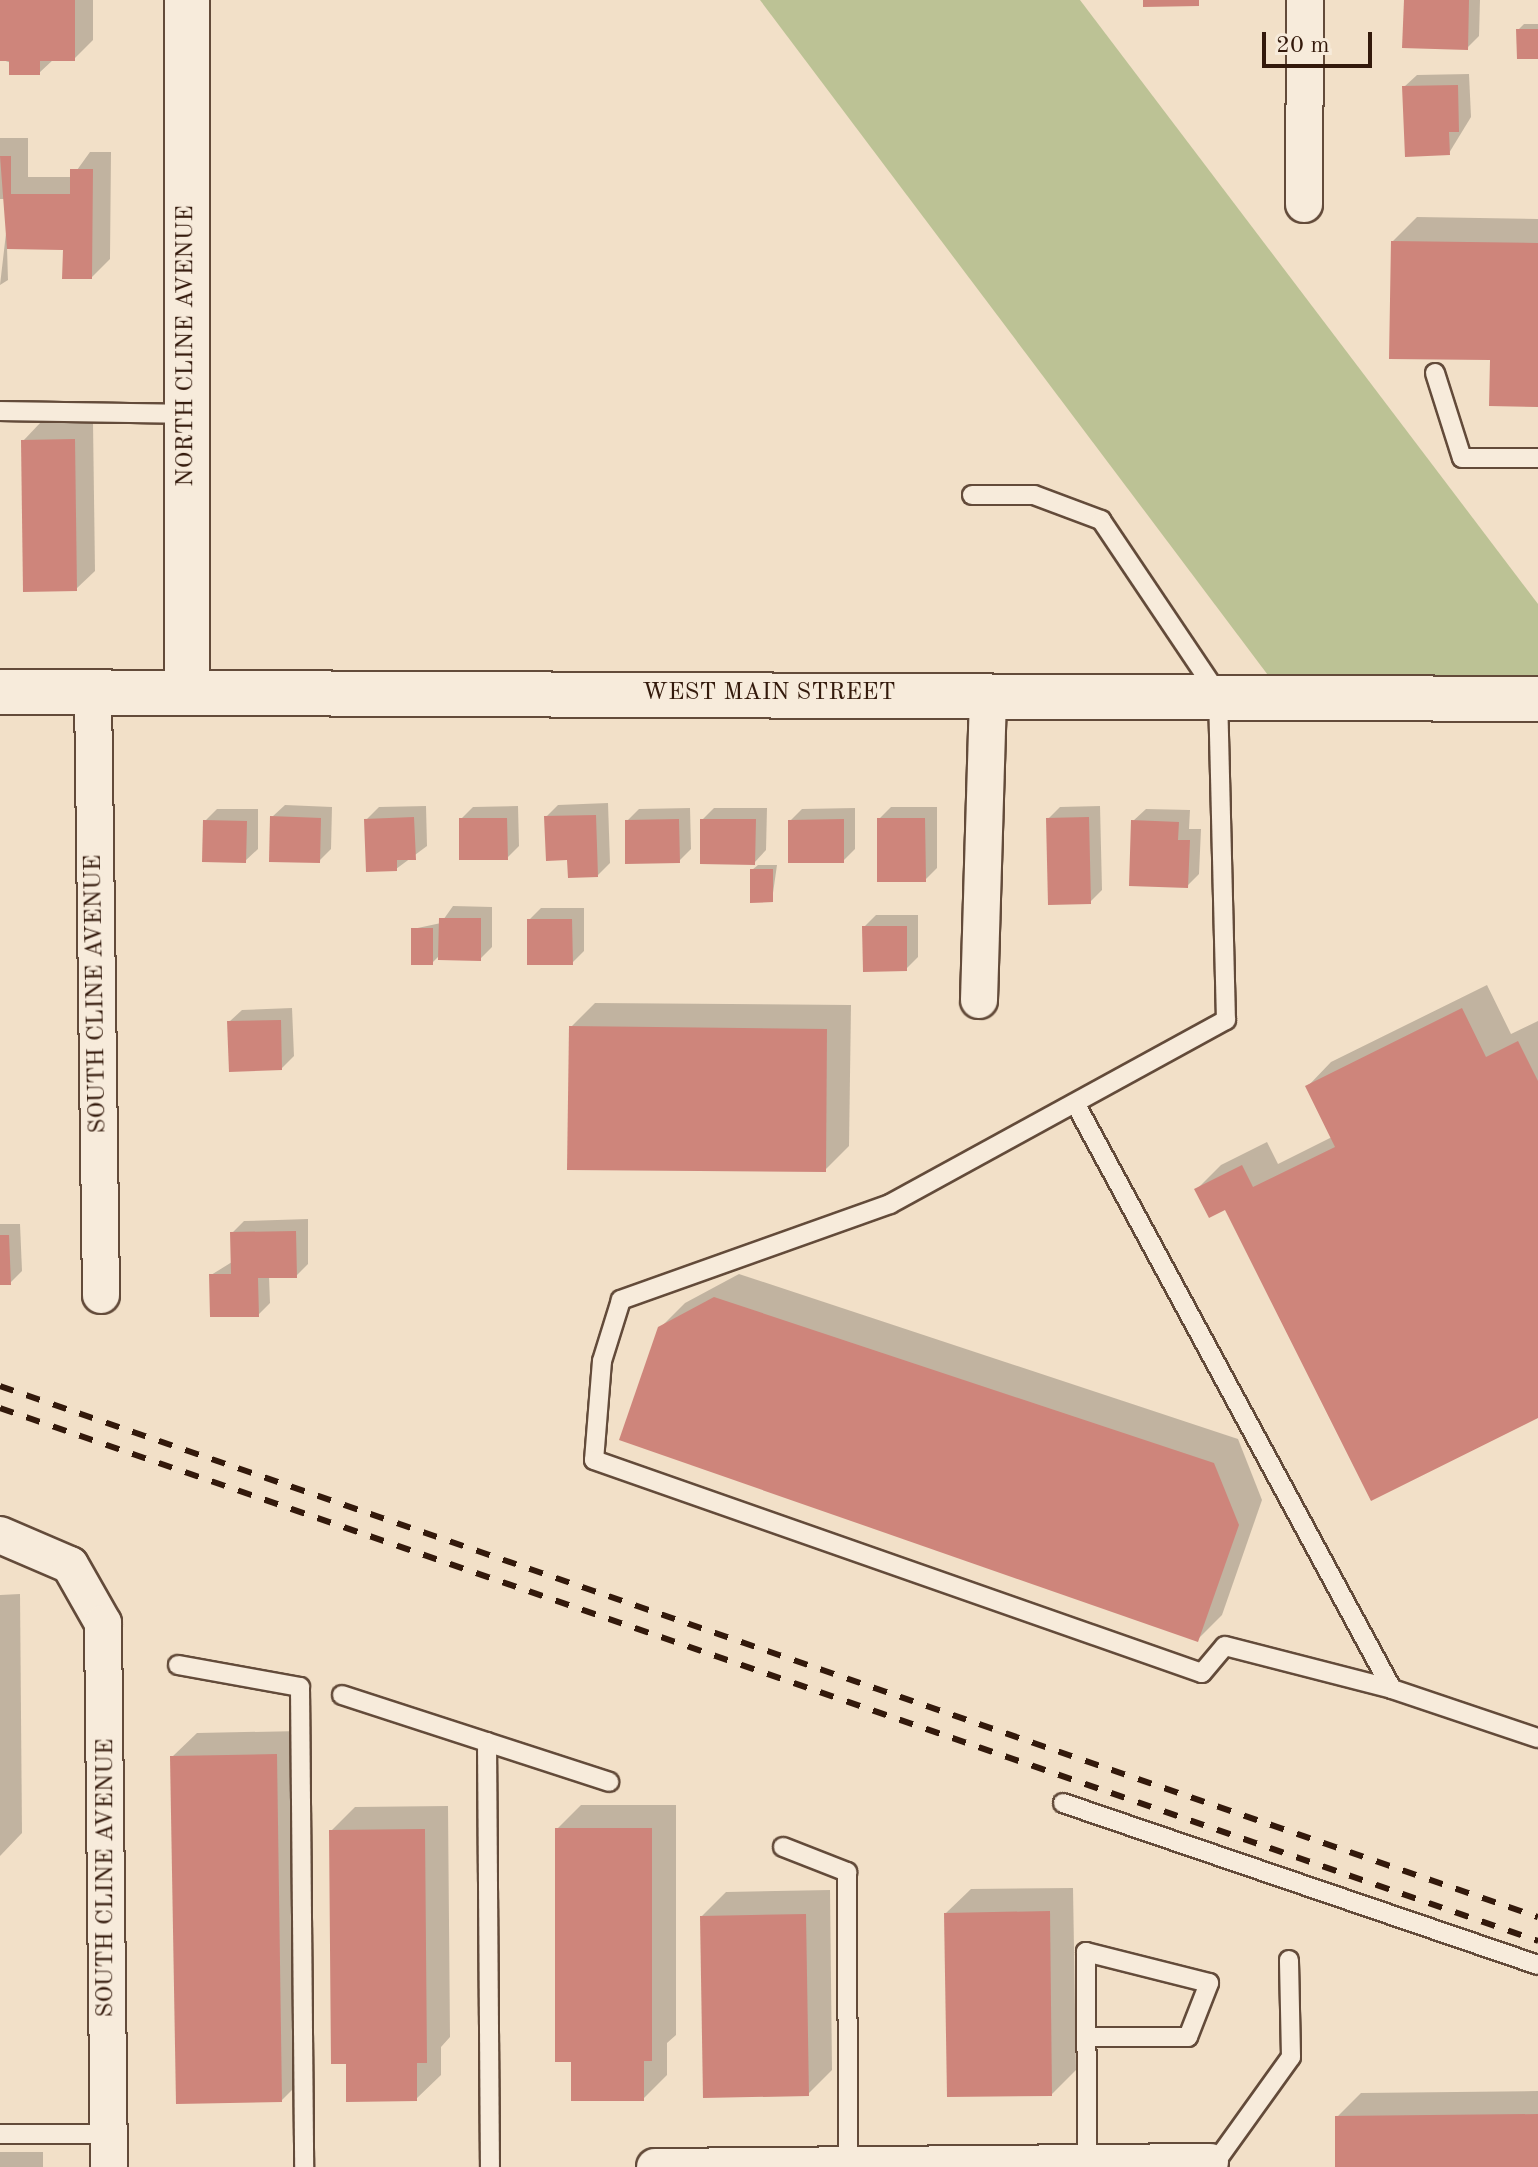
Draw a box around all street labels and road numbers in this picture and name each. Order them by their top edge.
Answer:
street label: NORTH CLINE AVENUE [173,205,201,487]
street label: WEST MAIN STREET [642,680,896,708]
street label: SOUTH CLINE AVENUE [80,854,114,1134]
street label: SOUTH CLINE AVENUE [93,1738,121,2018]

